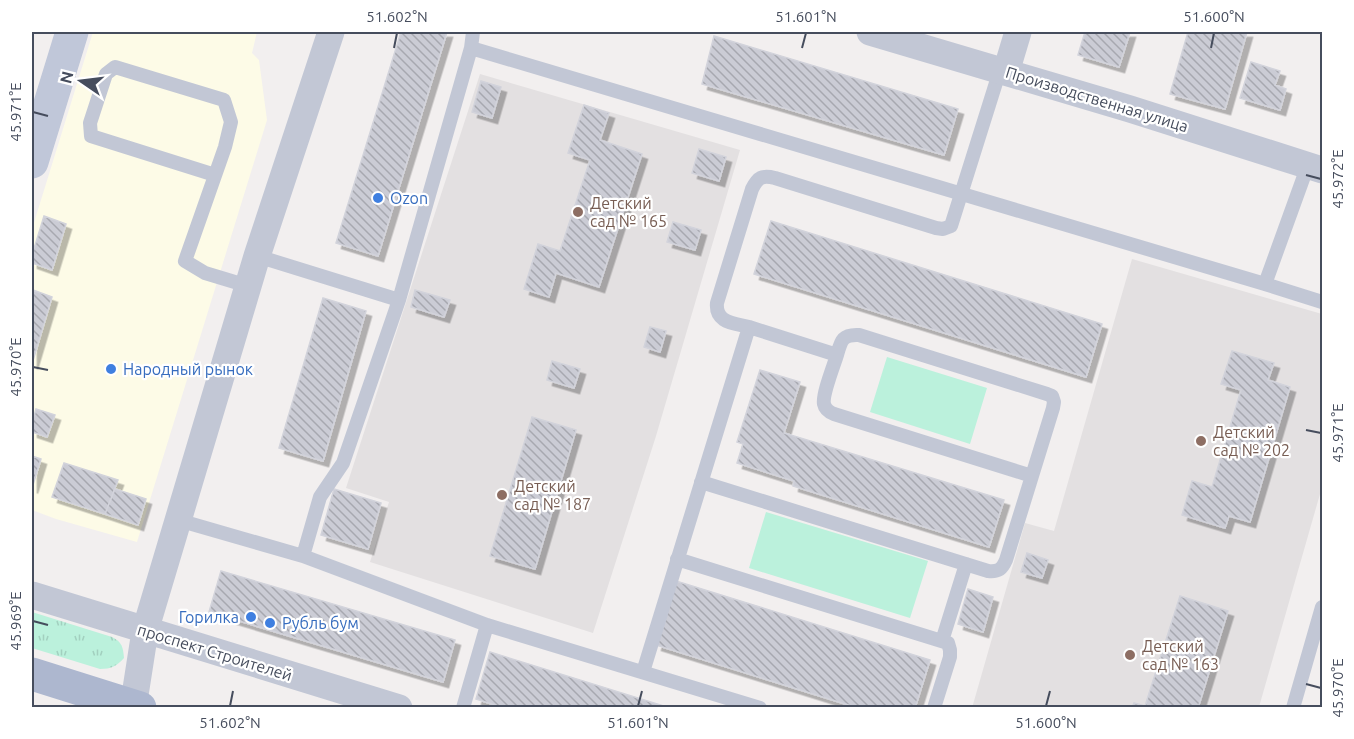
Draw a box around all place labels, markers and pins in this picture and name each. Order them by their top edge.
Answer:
place label: Ozon [390,189,428,207]
marker: Ozon [371,191,385,205]
place label: Детский сад № 165 [590,194,667,230]
marker: Детский сад № 165 [571,205,585,219]
place label: Народный рынок [123,360,253,378]
marker: Народный рынок [104,362,118,376]
place label: Детский сад № 202 [1213,423,1290,459]
marker: Детский сад № 202 [1194,434,1208,448]
place label: Детский сад № 187 [514,477,591,513]
marker: Детский сад № 187 [495,488,509,502]
place label: Горилка [179,608,239,626]
marker: Горилка [244,610,258,624]
place label: Рубль бум [282,614,359,632]
marker: Рубль бум [263,616,277,630]
place label: Детский сад № 163 [1142,637,1219,673]
marker: Детский сад № 163 [1123,648,1137,662]

